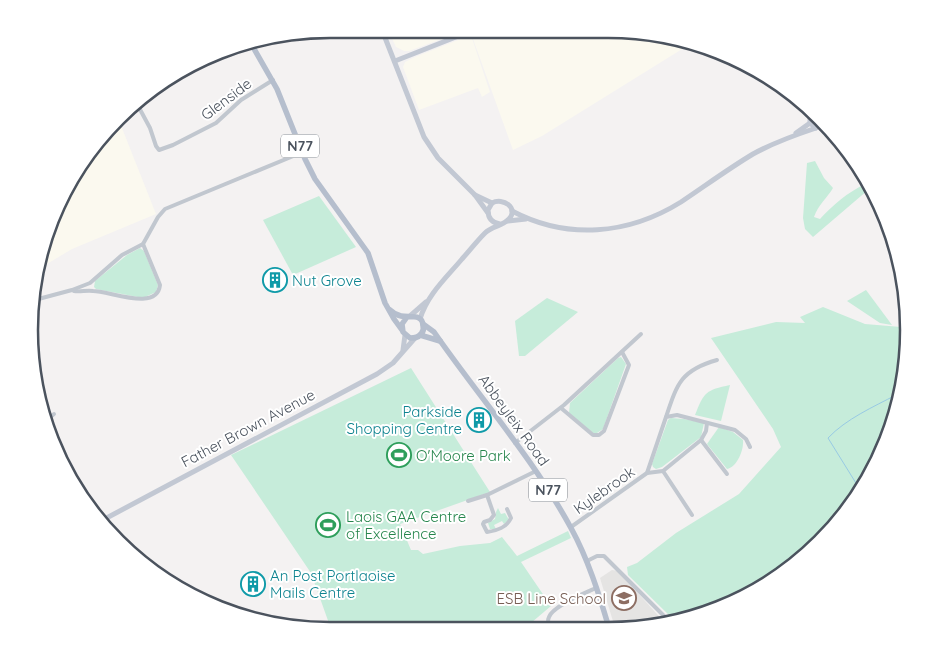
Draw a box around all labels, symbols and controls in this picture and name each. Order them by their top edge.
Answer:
street label: Glenside [197,74,255,124]
road number: N77 [281,134,319,158]
building icon: Nut Grove [262,267,288,293]
place label: Nut Grove [292,271,362,290]
street label: Abbeyleix Road [474,371,554,469]
street label: Father Brown Avenue [178,385,318,471]
place label: Parkside Shopping Centre [347,402,462,438]
building icon: Parkside Shopping Centre [466,407,492,433]
sports icon: O'Moore Park [386,442,412,468]
place label: O'Moore Park [416,446,511,465]
street label: Kylebrook [570,462,638,518]
road number: N77 [529,478,567,502]
place label: Laois GAA Centre of Excellence [346,507,466,543]
sports icon: Laois GAA Centre of Excellence [315,512,341,538]
place label: An Post Portlaoise Mails Centre [270,566,396,602]
building icon: An Post Portlaoise Mails Centre [240,571,266,597]
school or university icon: ESB Line School [611,585,637,611]
place label: ESB Line School [496,589,606,608]

